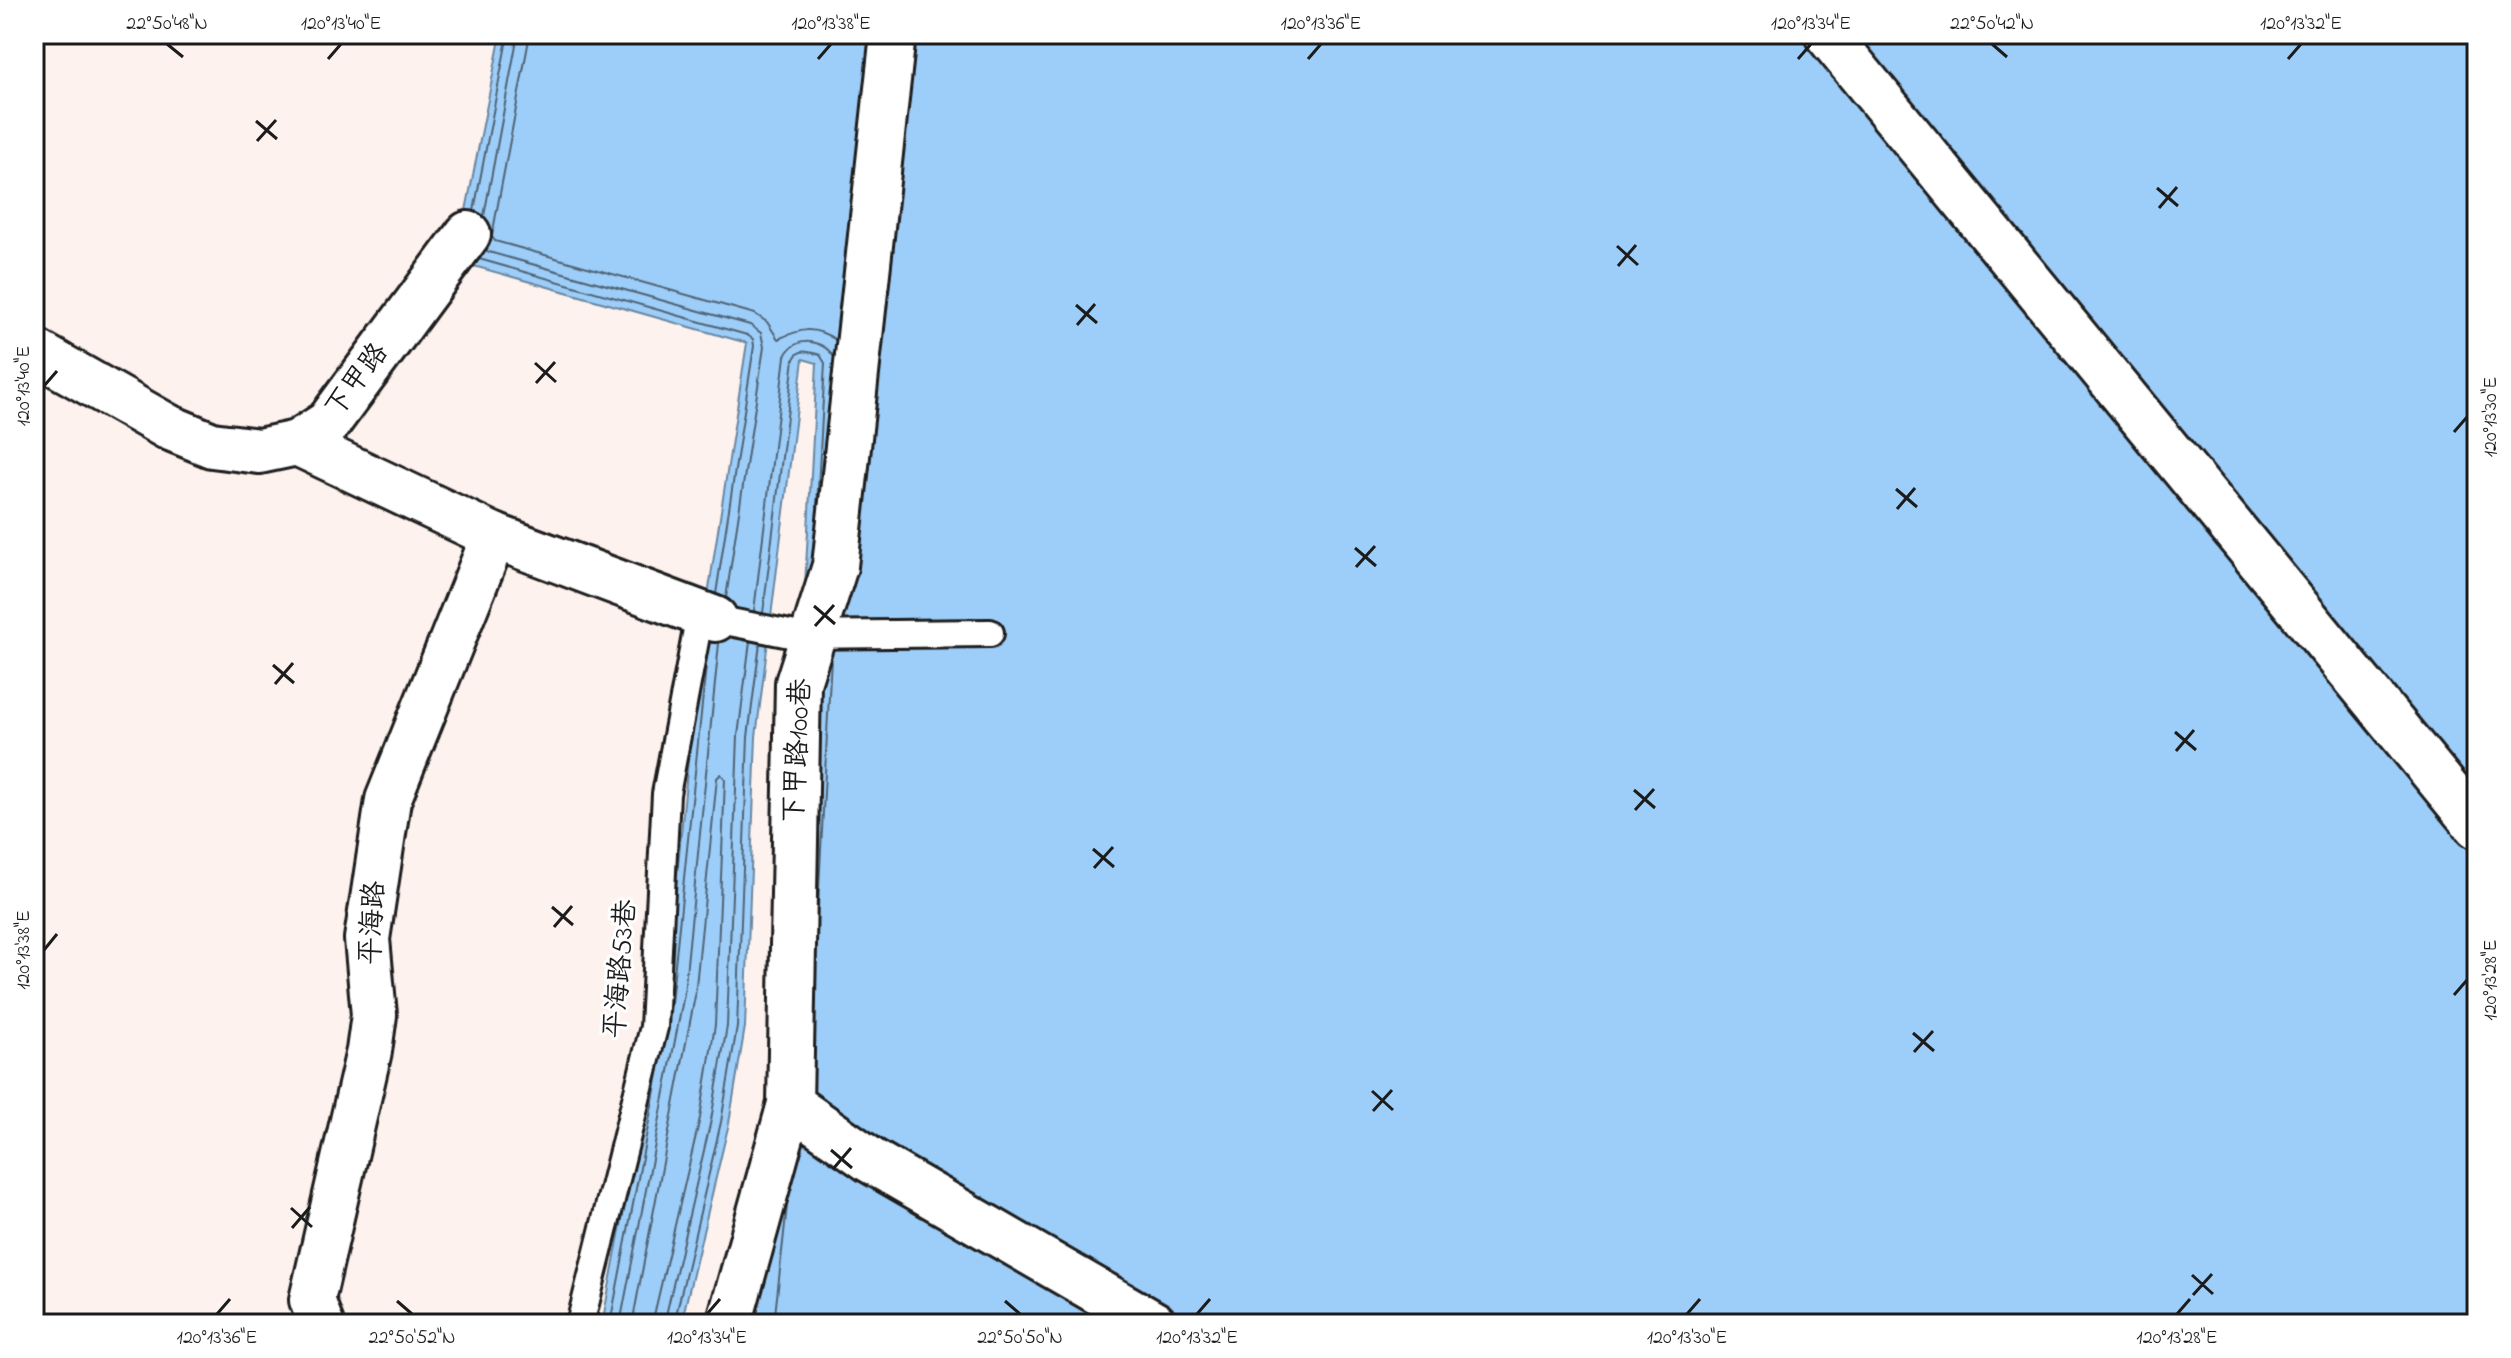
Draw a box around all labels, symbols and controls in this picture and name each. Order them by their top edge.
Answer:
text: 22°50'48"N [126,10,208,39]
text: 120°13'40"E [301,10,381,39]
text: 120°13'38"E [791,10,871,39]
text: 120°13'36"E [1281,10,1361,39]
text: 120°13'34"E [1771,10,1851,39]
text: 22°50'42"N [1950,10,2034,39]
text: 120°13'32"E [2260,10,2342,39]
street label: 下甲路 [316,335,400,427]
text: 120°13'40"E [10,346,39,426]
text: 120°13'30"E [2477,377,2506,457]
street label: 下甲路100巷 [775,676,823,825]
street label: 平海路 [351,880,397,966]
street label: 平海路53巷 [595,897,649,1040]
text: 120°13'38"E [10,910,39,990]
text: 120°13'28"E [2477,939,2506,1021]
text: 120°13'36"E [177,1324,257,1353]
text: 22°50'52"N [369,1324,455,1353]
text: 120°13'34"E [667,1324,747,1353]
text: 22°50'50"N [977,1324,1063,1353]
text: 120°13'32"E [1156,1324,1238,1353]
text: 120°13'30"E [1647,1324,1727,1353]
text: 120°13'28"E [2136,1324,2218,1353]

